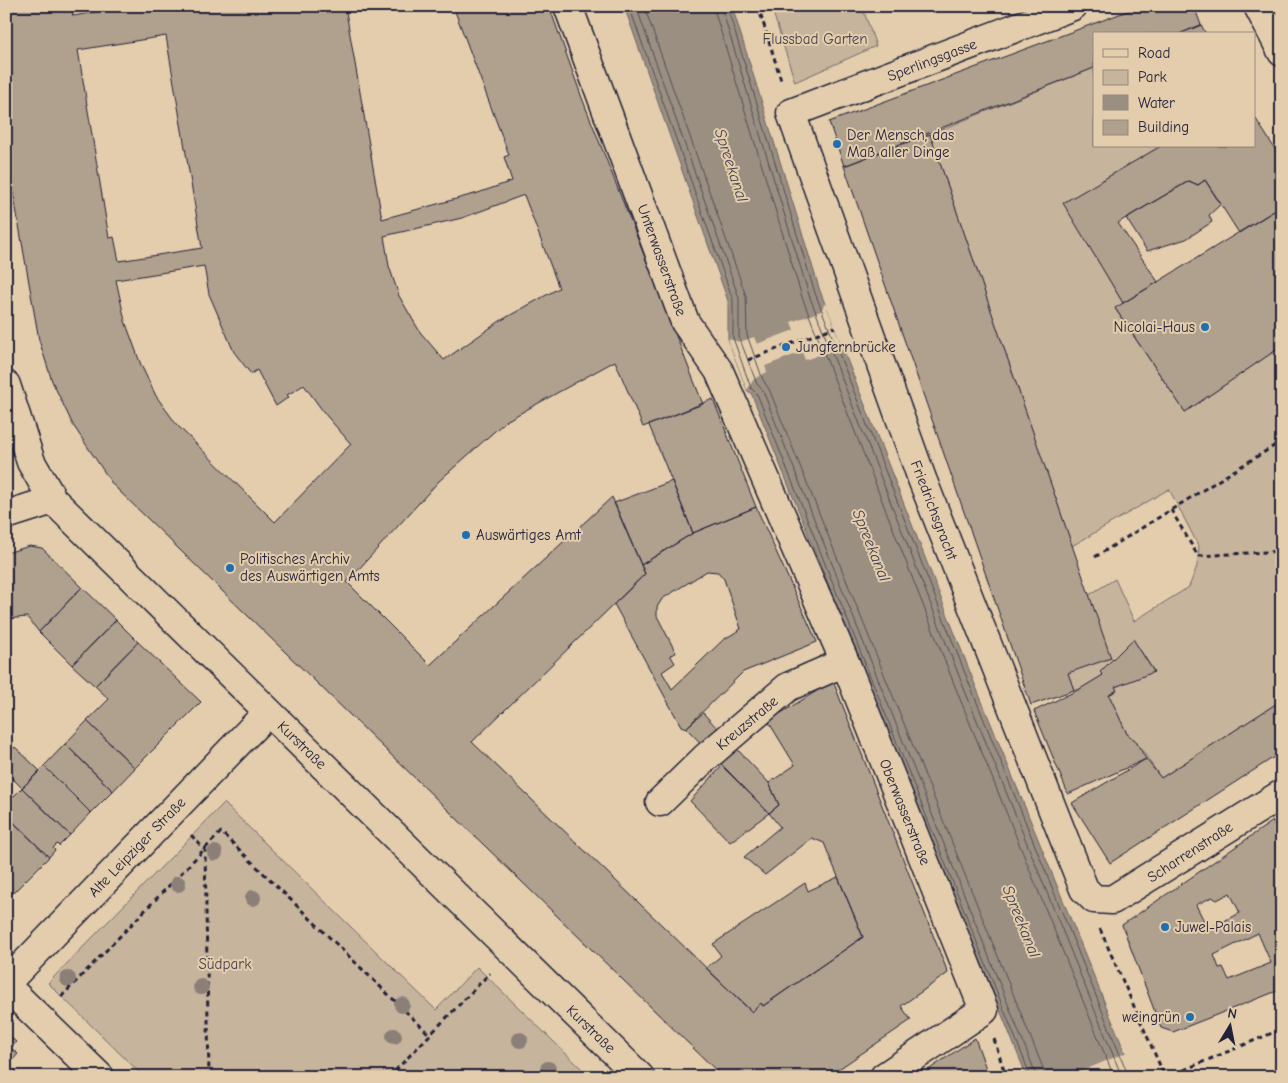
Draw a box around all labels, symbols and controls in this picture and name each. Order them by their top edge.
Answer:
park label: Flussbad Garten [763,30,867,48]
legend [1093,32,1256,148]
street label: Sperlingsgasse [885,34,980,85]
text: Road [1138,44,1170,62]
text: Park [1138,68,1167,86]
text: Water [1138,94,1175,112]
text: Building [1138,118,1189,136]
water label: Spreekanal [711,126,751,205]
place label: Der Mensch, das Maß aller Dinge [847,126,954,161]
marker: Der Mensch, das Maß aller Dinge [831,138,843,150]
street label: Unterwasserstraße [633,202,691,319]
place label: Nicolai-Haus [1114,318,1195,336]
marker: Nicolai-Haus [1199,321,1211,333]
place label: Jungfernbrücke [796,338,896,356]
marker: Jungfernbrücke [780,341,792,353]
street label: Friedrichsgracht [907,458,962,563]
water label: Spreekanal [849,507,894,584]
place label: Auswärtiges Amt [476,526,582,544]
marker: Auswärtiges Amt [460,529,472,541]
place label: Politisches Archiv des Auswärtigen Amts [240,550,380,585]
marker: Politisches Archiv des Auswärtigen Amts [224,562,236,574]
street label: Kreuzstraße [712,692,782,754]
street label: Kurstraße [274,717,331,773]
street label: Oberwasserstraße [876,756,935,868]
street label: Alte Leipziger Straße [85,793,190,901]
street label: Scharrenstraße [1144,817,1236,886]
water label: Spreekanal [999,883,1044,960]
place label: Juwel-Palais [1175,918,1251,936]
marker: Juwel-Palais [1159,921,1171,933]
park label: Südpark [199,955,252,973]
north arrow [1206,1000,1256,1050]
street label: Kurstraße [563,1001,620,1057]
text: N [1226,1005,1238,1023]
place label: weingrün [1122,1008,1180,1026]
marker: weingrün [1184,1011,1196,1023]

